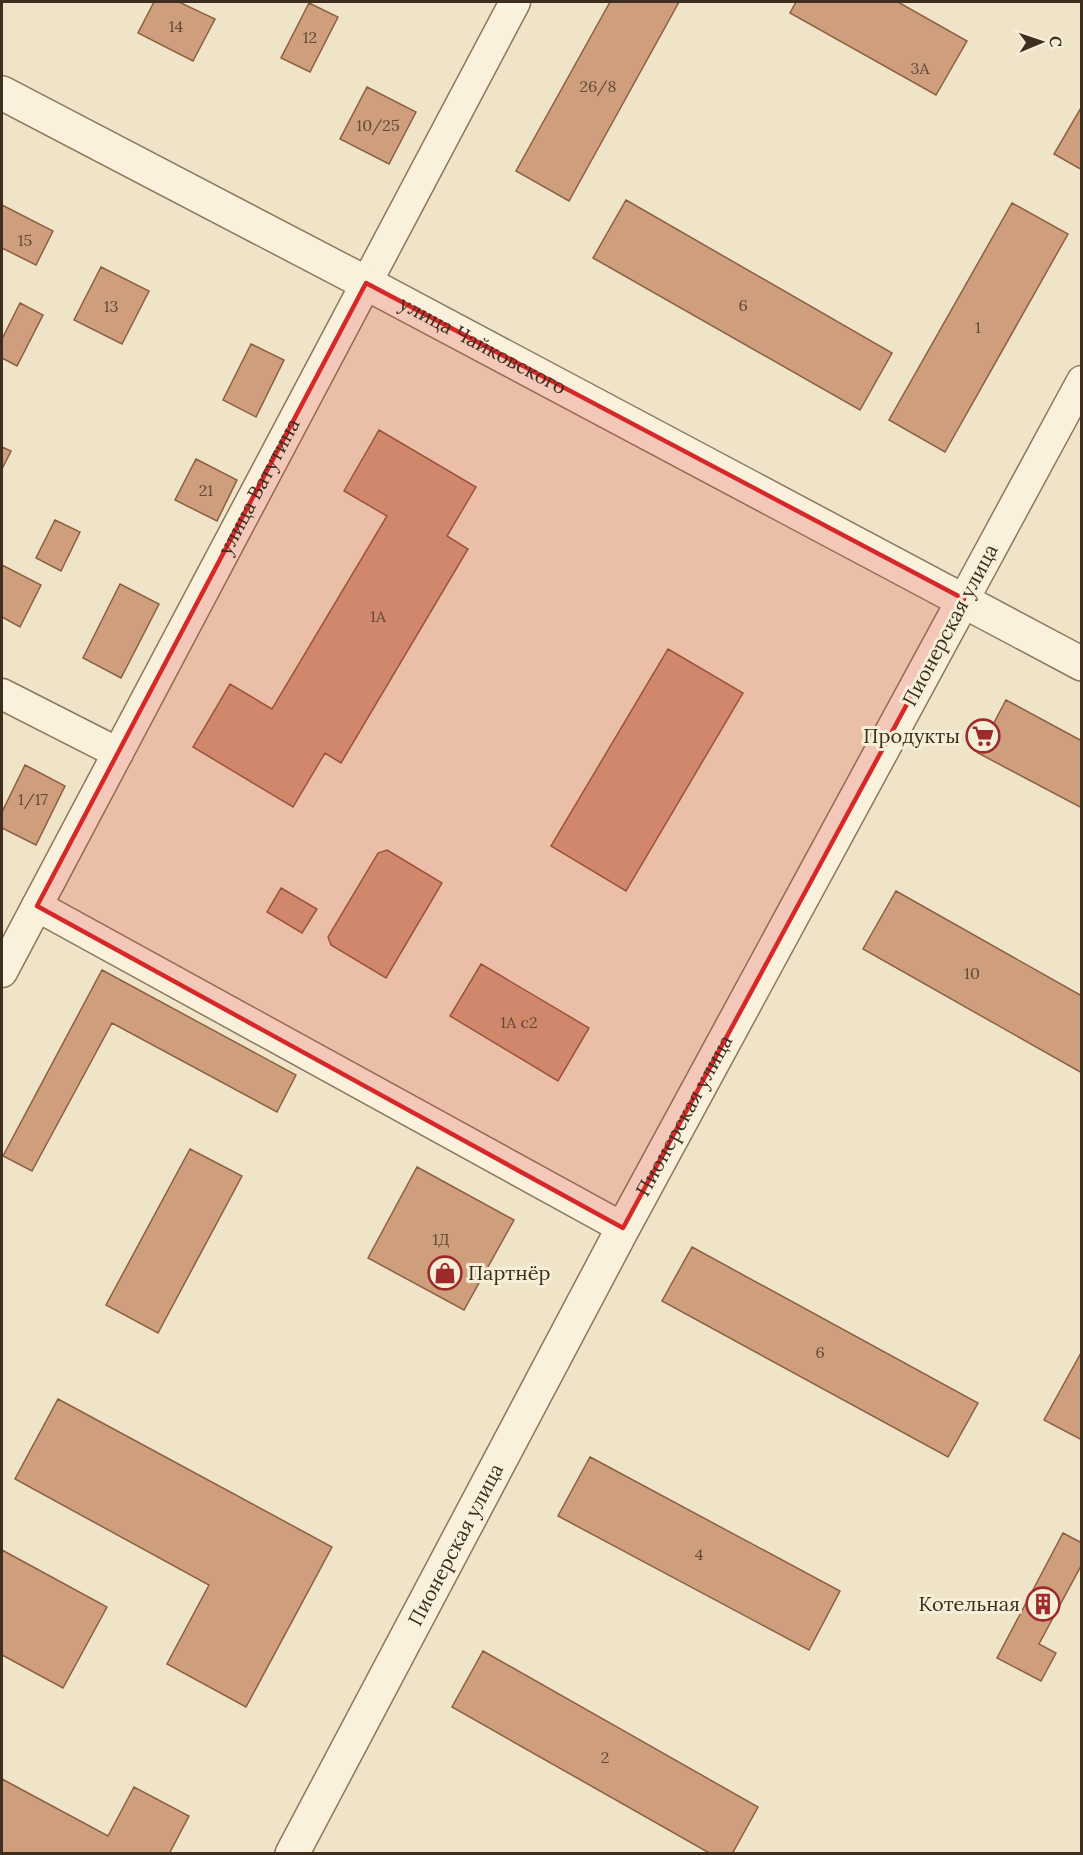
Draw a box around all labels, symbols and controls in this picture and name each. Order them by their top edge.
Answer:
north arrow [1011,12,1071,72]
house number: 14 [169,16,184,36]
house number: 12 [303,27,317,47]
text: С [1046,36,1066,47]
house number: 3А [911,58,930,78]
house number: 26/8 [579,76,617,97]
house number: 10/25 [356,115,400,136]
house number: 15 [18,230,32,250]
street label: улица Чайковского [395,290,571,399]
house number: 6 [738,295,748,315]
house number: 13 [104,296,118,316]
house number: 1 [975,317,981,337]
street label: улица Ватутина [212,414,305,559]
house number: 21 [199,480,213,500]
street label: Пионерская улица [896,539,1003,710]
house number: 1А [370,606,387,626]
supermarket icon: Продукты [965,718,1001,754]
place label: Продукты [863,723,960,748]
house number: 1/17 [18,789,49,810]
house number: 10 [964,963,980,983]
house number: 1А с2 [500,1012,538,1032]
street label: Пионерская улица [630,1030,737,1200]
house number: 1Д [433,1229,449,1249]
shop icon: Партнёр [427,1255,463,1291]
place label: Партнёр [468,1260,550,1285]
house number: 6 [815,1342,825,1362]
street label: Пионерская улица [402,1459,508,1630]
house number: 4 [695,1544,704,1564]
building icon: Котельная [1025,1586,1061,1622]
place label: Котельная [919,1591,1020,1616]
house number: 2 [601,1747,609,1767]

